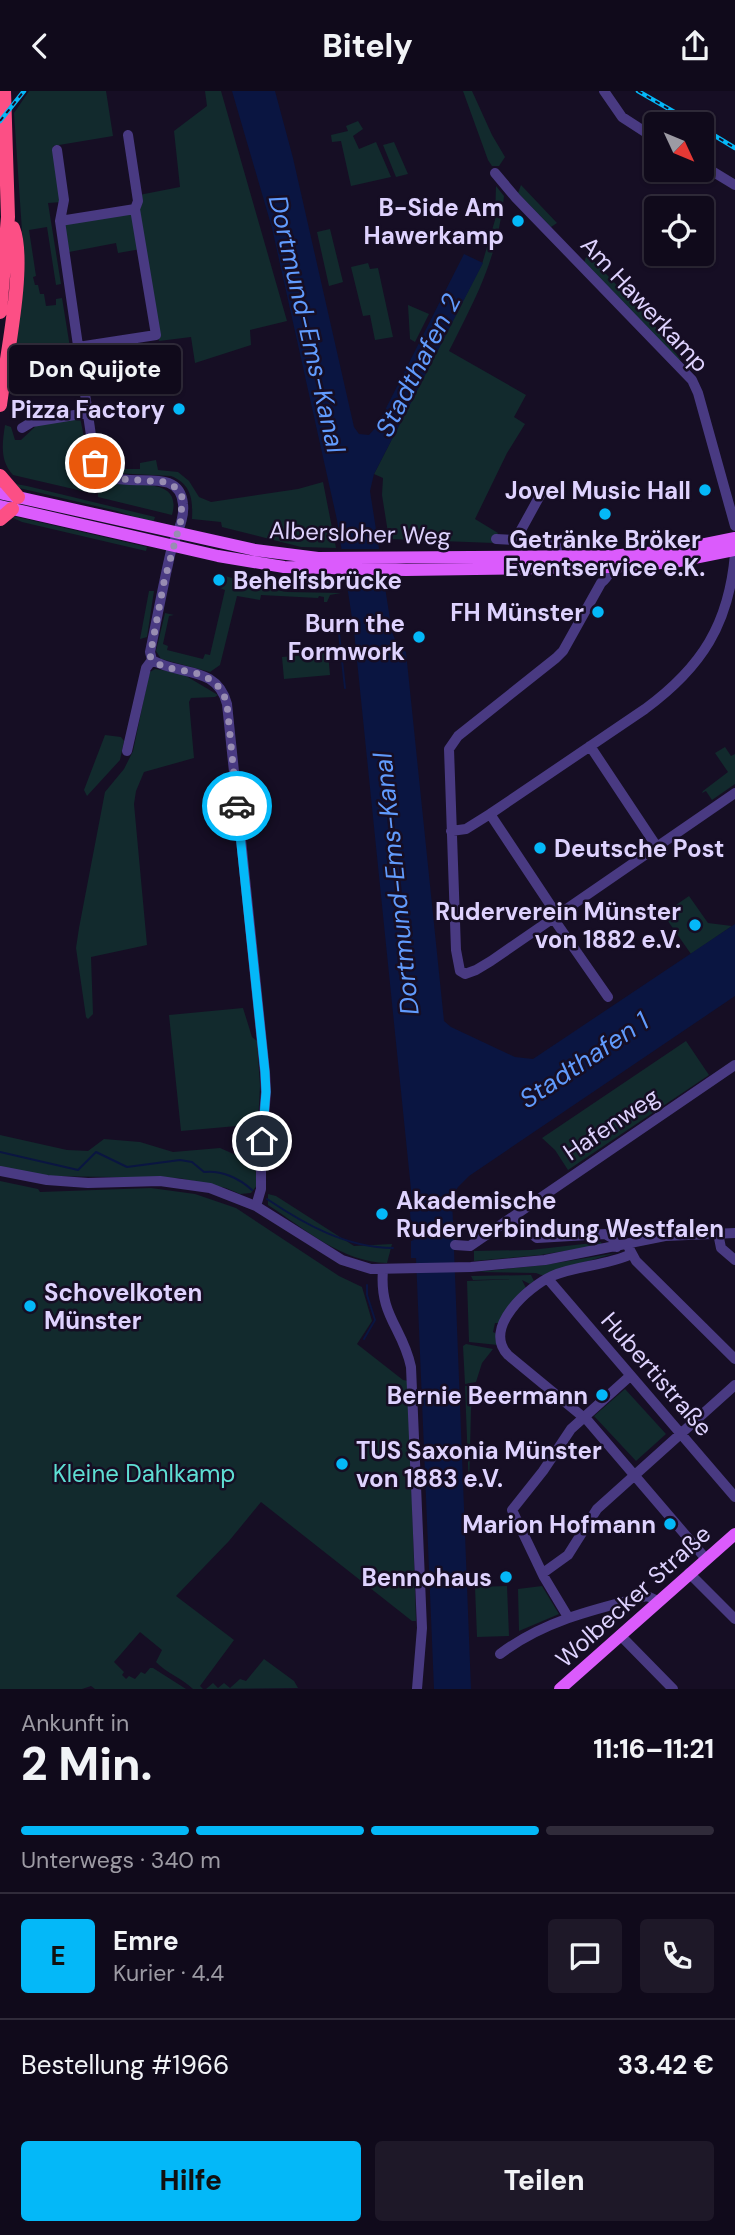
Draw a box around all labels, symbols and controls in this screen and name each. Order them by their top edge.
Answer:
text: Bitely [322,25,413,67]
icon: back [21,27,59,65]
icon: share [676,27,714,65]
north arrow [644,112,714,182]
map controls [644,112,714,266]
water label: Dortmund-Ems-Kanal [261,192,353,457]
place label: B-Side Am Hawerkamp [364,192,504,251]
button: locate [644,196,714,266]
marker: B-Side Am Hawerkamp [510,213,526,229]
street label: Am Hawerkamp [574,230,716,378]
water label: Stadthafen 2 [367,288,469,442]
callout: Don Quijote [9,344,181,393]
text: Don Quijote [29,354,161,384]
place label: Pizza Factory [11,394,165,425]
marker: Pizza Factory [171,401,187,417]
pin [65,433,125,493]
icon: bag [76,444,114,482]
place label: Jovel Music Hall [505,475,691,506]
marker: Jovel Music Hall [697,482,713,498]
marker: Getränke Bröker Eventservice e.K. [597,506,613,522]
street label: Albersloher Weg [268,514,452,552]
place label: Getränke Bröker Eventservice e.K. [505,524,705,583]
place label: Behelfsbrücke [233,565,402,596]
marker: Behelfsbrücke [211,572,227,588]
place label: FH Münster [450,597,584,628]
marker: FH Münster [590,604,606,620]
place label: Burn the Formwork [288,608,405,667]
marker: Burn the Formwork [411,629,427,645]
water label: Dortmund-Ems-Kanal [365,750,427,1017]
courier [202,771,272,841]
icon: car [218,787,256,825]
place label: Deutsche Post [554,833,724,864]
marker: Deutsche Post [532,840,548,856]
place label: Ruderverein Münster von 1882 e.V. [435,896,681,955]
marker: Ruderverein Münster von 1882 e.V. [687,917,703,933]
water label: Stadthafen 1 [513,1004,656,1116]
street label: Hafenweg [557,1081,665,1167]
pin [232,1111,292,1171]
icon: home [243,1122,281,1160]
place label: Akademische Ruderverbindung Westfalen [396,1185,724,1244]
marker: Akademische Ruderverbindung Westfalen [374,1206,390,1222]
place label: Schovelkoten Münster [44,1277,202,1336]
marker: Schovelkoten Münster [22,1298,38,1314]
street label: Hubertistraße [595,1305,719,1443]
place label: Bernie Beermann [387,1380,588,1411]
marker: Bernie Beermann [594,1387,610,1403]
place label: TUS Saxonia Münster von 1883 e.V. [356,1435,602,1494]
marker: TUS Saxonia Münster von 1883 e.V. [334,1456,350,1472]
park label: Kleine Dahlkamp [53,1458,235,1489]
place label: Marion Hofmann [462,1509,656,1540]
marker: Marion Hofmann [662,1516,678,1532]
street label: Wolbecker Straße [549,1518,717,1674]
place label: Bennohaus [362,1562,492,1593]
marker: Bennohaus [498,1569,514,1585]
text: Ankunft in [21,1708,129,1738]
text: 11:16–11:21 [593,1732,714,1766]
text: 2 Min. [21,1734,152,1794]
text: Unterwegs · 340 m [21,1845,221,1875]
button: chat [548,1919,622,1993]
button: phone [640,1919,714,1993]
text: Emre [113,1924,179,1958]
text: E [50,1939,66,1973]
text: Kurier · 4.4 [113,1958,224,1988]
text: Bestellung #1966 [21,2048,229,2082]
text: 33.42 € [618,2048,714,2082]
button: Hilfe [21,2141,361,2221]
button: Teilen [375,2141,714,2221]

